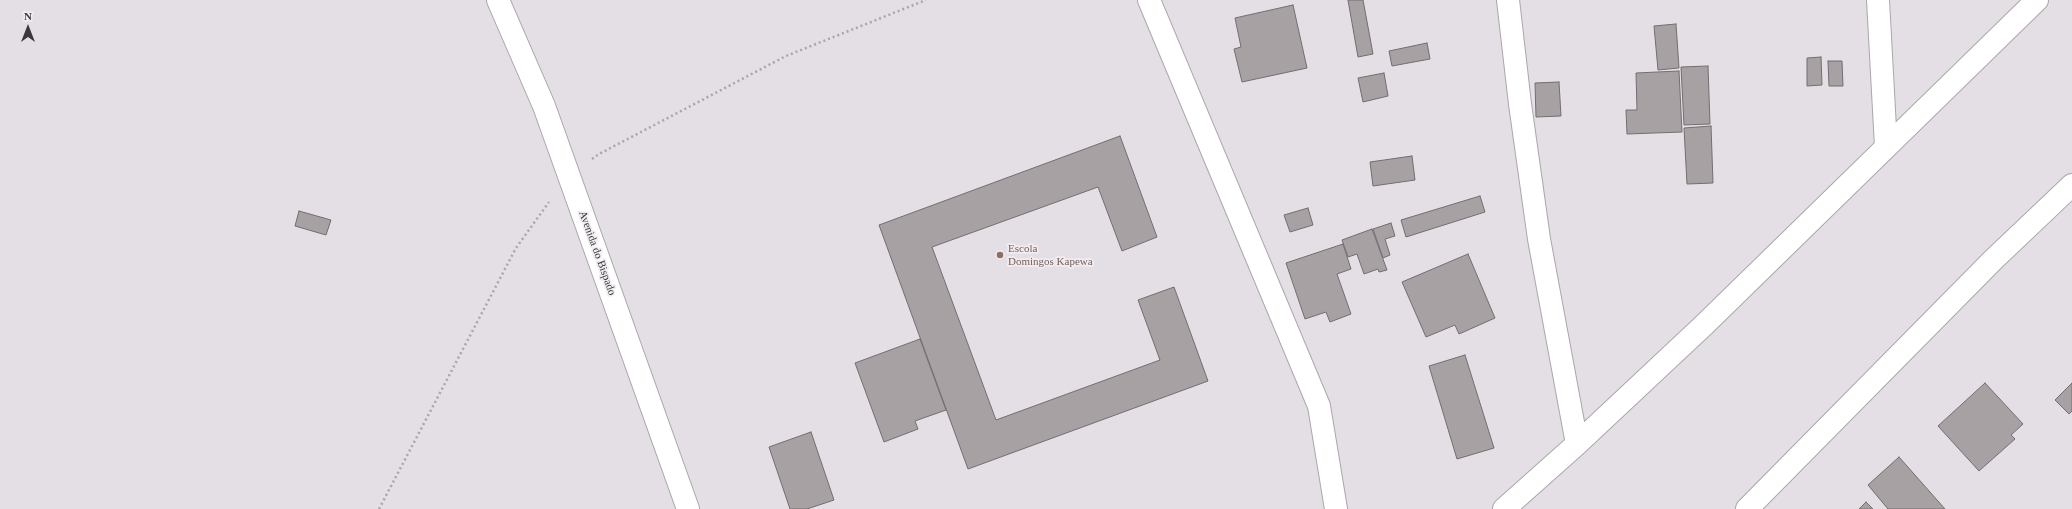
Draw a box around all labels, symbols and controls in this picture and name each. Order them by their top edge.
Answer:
north arrow [8,8,48,48]
text: N [24,10,32,22]
street label: Avenida do Bispado [576,209,618,297]
place label: Escola Domingos Kapewa [1008,242,1093,268]
marker: Escola Domingos Kapewa [995,250,1005,260]

